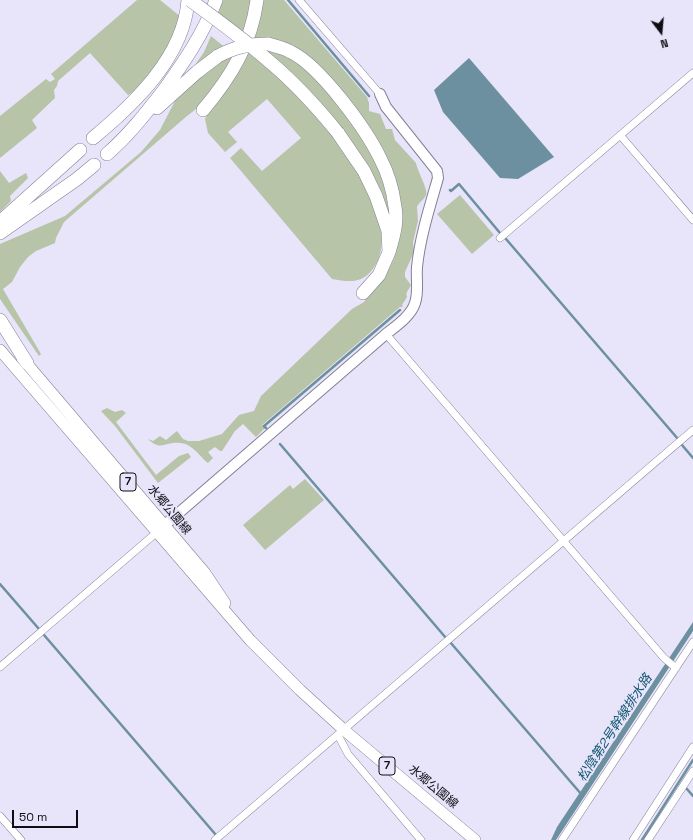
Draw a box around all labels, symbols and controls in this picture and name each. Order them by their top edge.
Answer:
north arrow [641,12,681,52]
text: N [659,36,670,51]
road number: 7 [120,473,136,491]
street label: 水郷公園線 [144,482,194,538]
water label: 松陰第2号幹線排水路 [574,671,656,785]
road number: 7 [379,757,395,775]
street label: 水郷公園線 [405,762,461,812]
scale bar [14,802,80,828]
text: 50 m [19,809,47,825]

